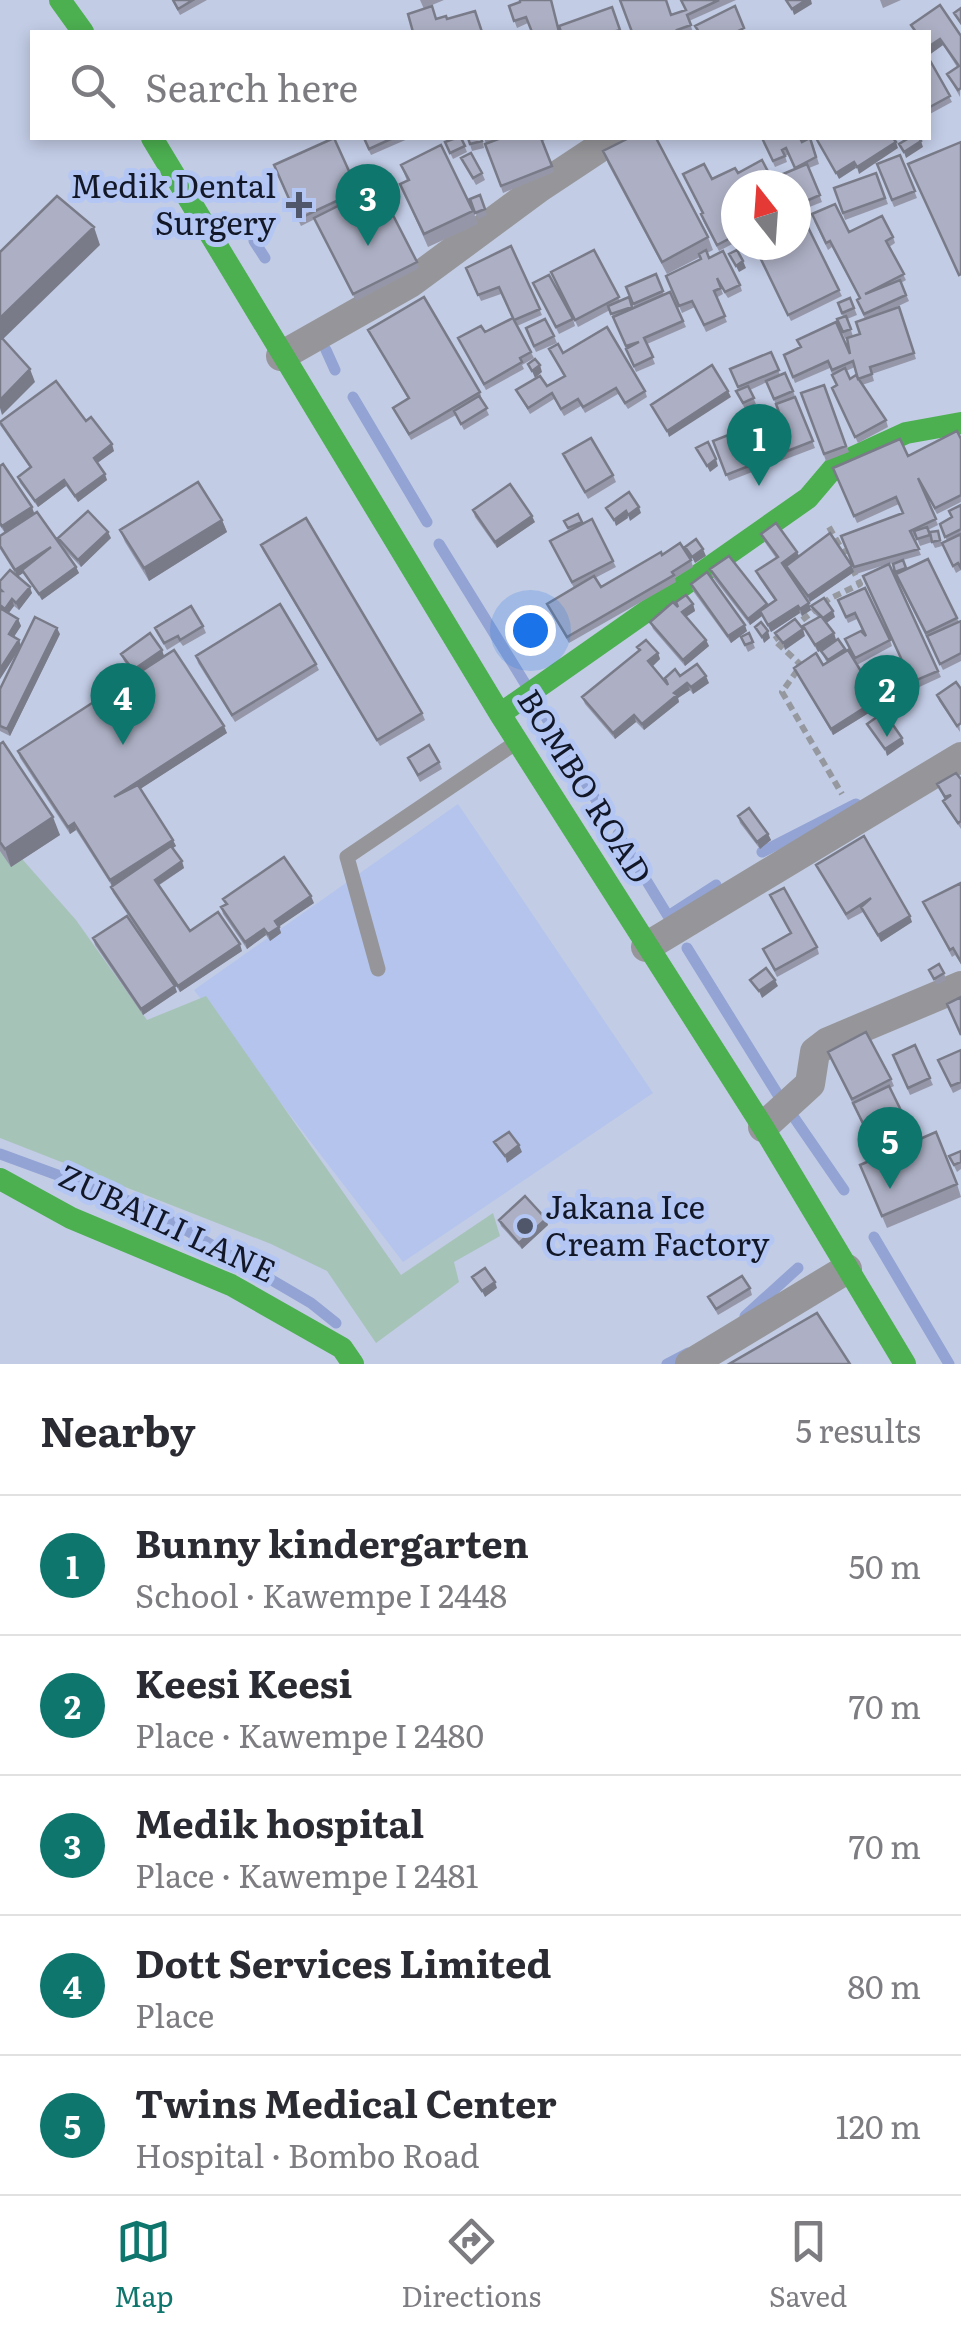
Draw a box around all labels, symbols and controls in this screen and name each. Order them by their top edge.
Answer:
search box [30,30,931,140]
text: Search here [145,57,358,114]
icon: search [65,58,120,113]
place label: Medik Dental Surgery [70,160,277,245]
pin: 3 [336,164,400,246]
north arrow [721,170,811,260]
marker: Medik Dental Surgery [286,192,312,218]
pin: 1 [726,404,792,486]
your location [505,605,556,656]
pin: 2 [854,654,920,737]
pin: 4 [90,662,156,745]
street label: BOMBO ROAD [507,679,666,892]
pin: 5 [858,1106,922,1189]
street label: ZUBAILI LANE [52,1150,285,1293]
place label: Jakana Ice Cream Factory [545,1181,770,1266]
marker: Jakana Ice Cream Factory [514,1215,536,1237]
text: Nearby [40,1398,196,1460]
text: 5 results [796,1405,921,1453]
text: Bunny kindergarten [135,1513,529,1570]
text: 1 [66,1541,79,1589]
text: 50 m [849,1541,921,1589]
text: School · Kawempe I 2448 [135,1570,507,1618]
text: Keesi Keesi [135,1653,352,1710]
text: 2 [64,1681,81,1729]
text: 70 m [849,1681,921,1729]
text: Place · Kawempe I 2480 [135,1710,484,1758]
text: Medik hospital [135,1793,424,1850]
text: 3 [64,1821,81,1869]
text: 70 m [849,1821,921,1869]
text: Place · Kawempe I 2481 [135,1850,478,1898]
text: Dott Services Limited [135,1933,551,1990]
text: 4 [63,1961,82,2009]
text: 80 m [847,1961,921,2009]
text: Place [135,1990,214,2038]
text: Twins Medical Center [135,2073,557,2130]
text: 5 [64,2101,81,2149]
text: 120 m [836,2101,921,2149]
text: Hospital · Bombo Road [135,2130,480,2178]
tab: Map [114,2214,174,2316]
tab: Directions [401,2214,541,2316]
tab: Saved [769,2214,847,2316]

